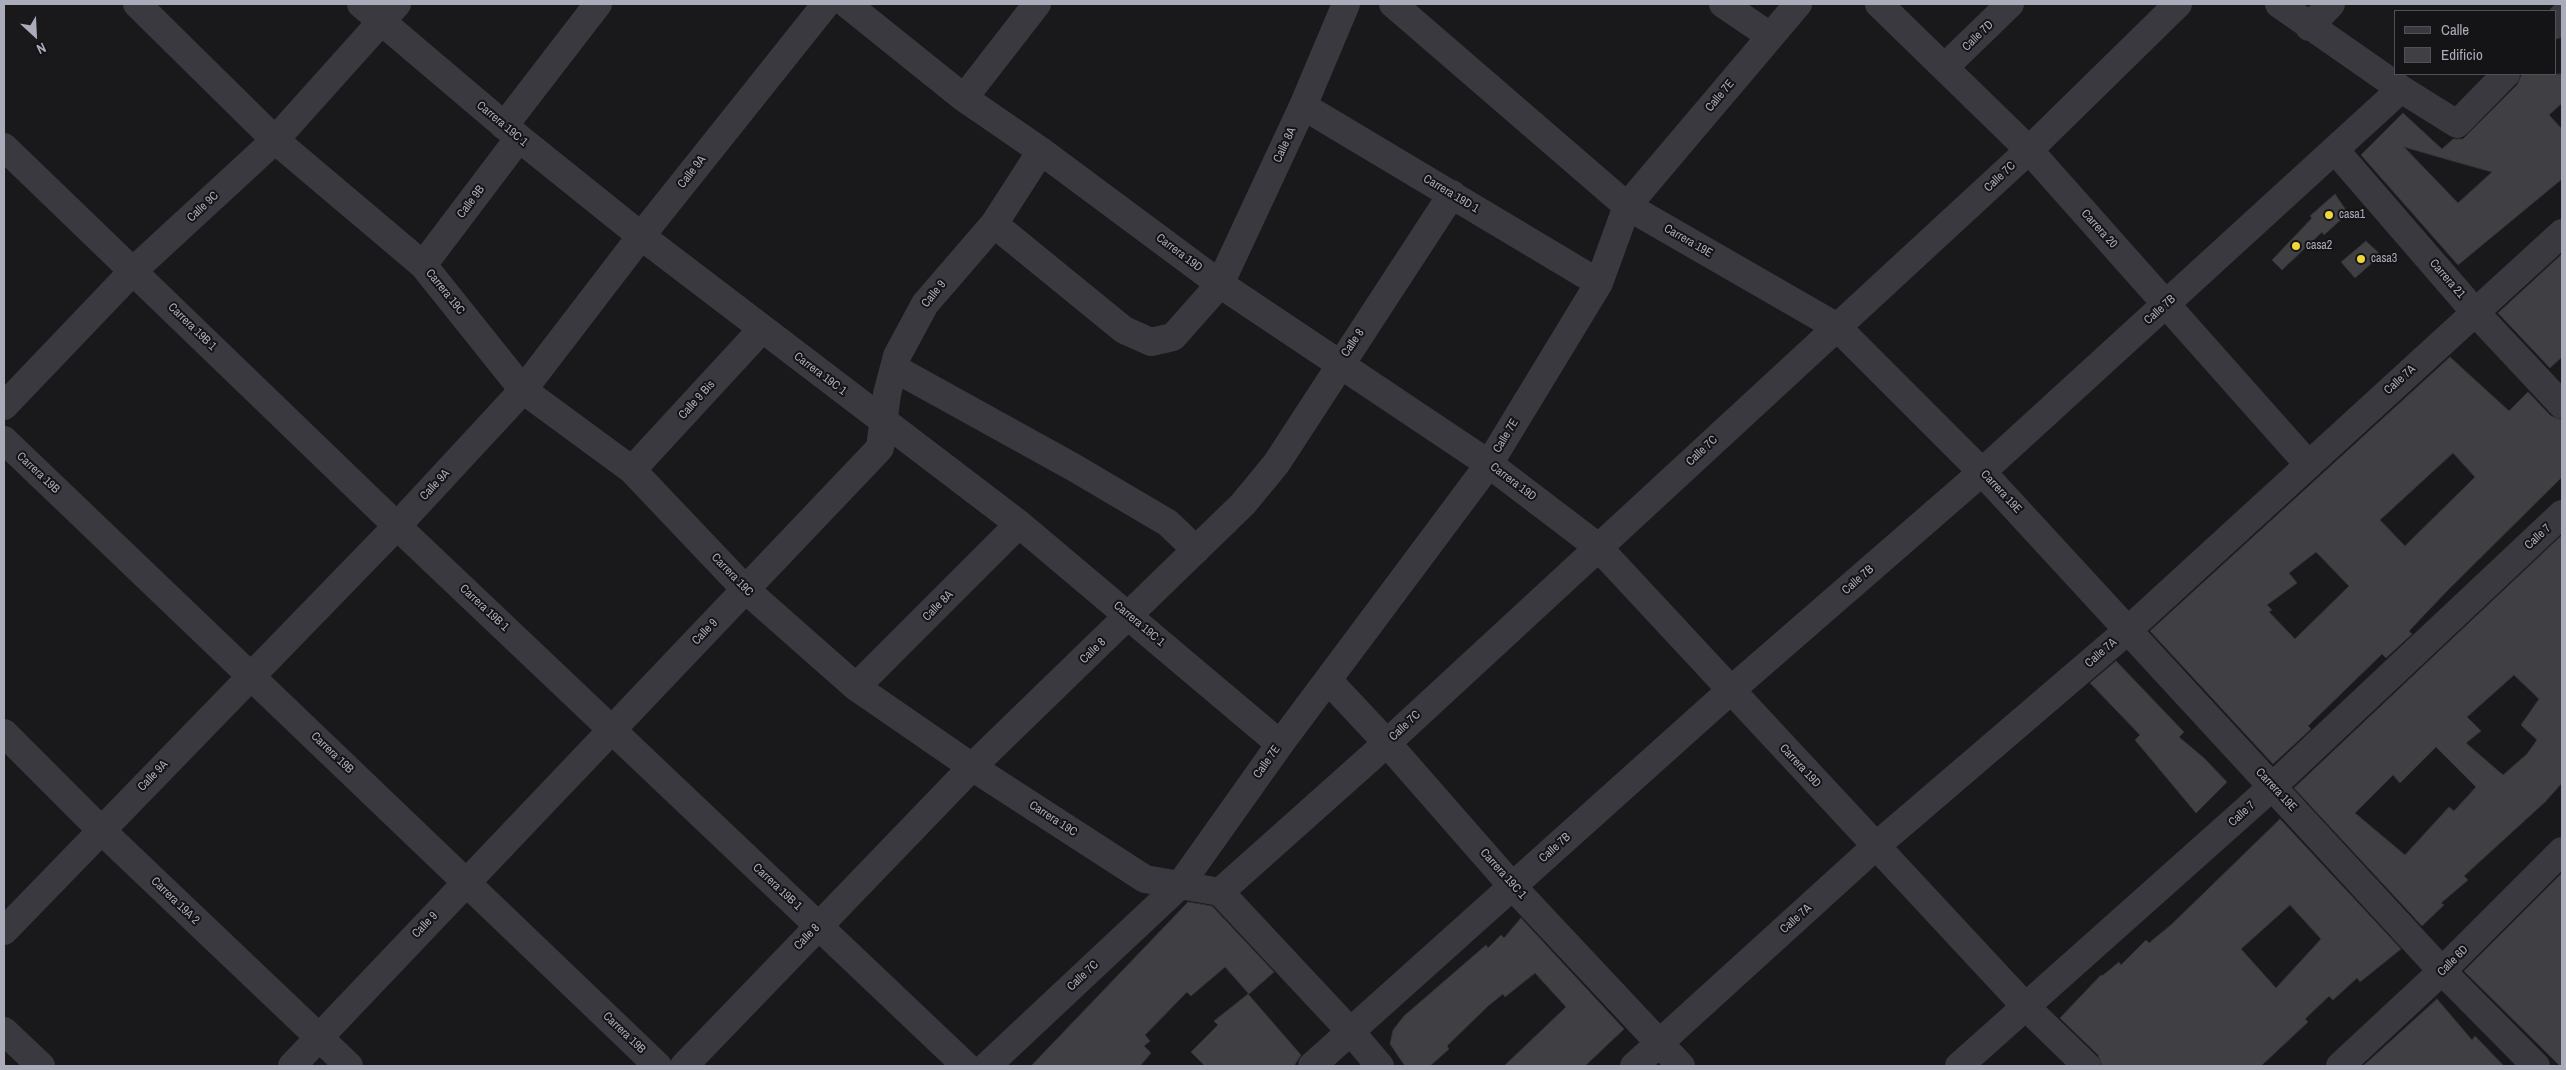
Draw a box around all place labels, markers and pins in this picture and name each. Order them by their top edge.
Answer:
place label: casa1 [2339,208,2365,222]
marker: casa1 [2323,209,2335,221]
place label: casa2 [2306,239,2332,253]
marker: casa2 [2290,240,2302,252]
place label: casa3 [2371,252,2397,266]
marker: casa3 [2355,253,2367,265]

